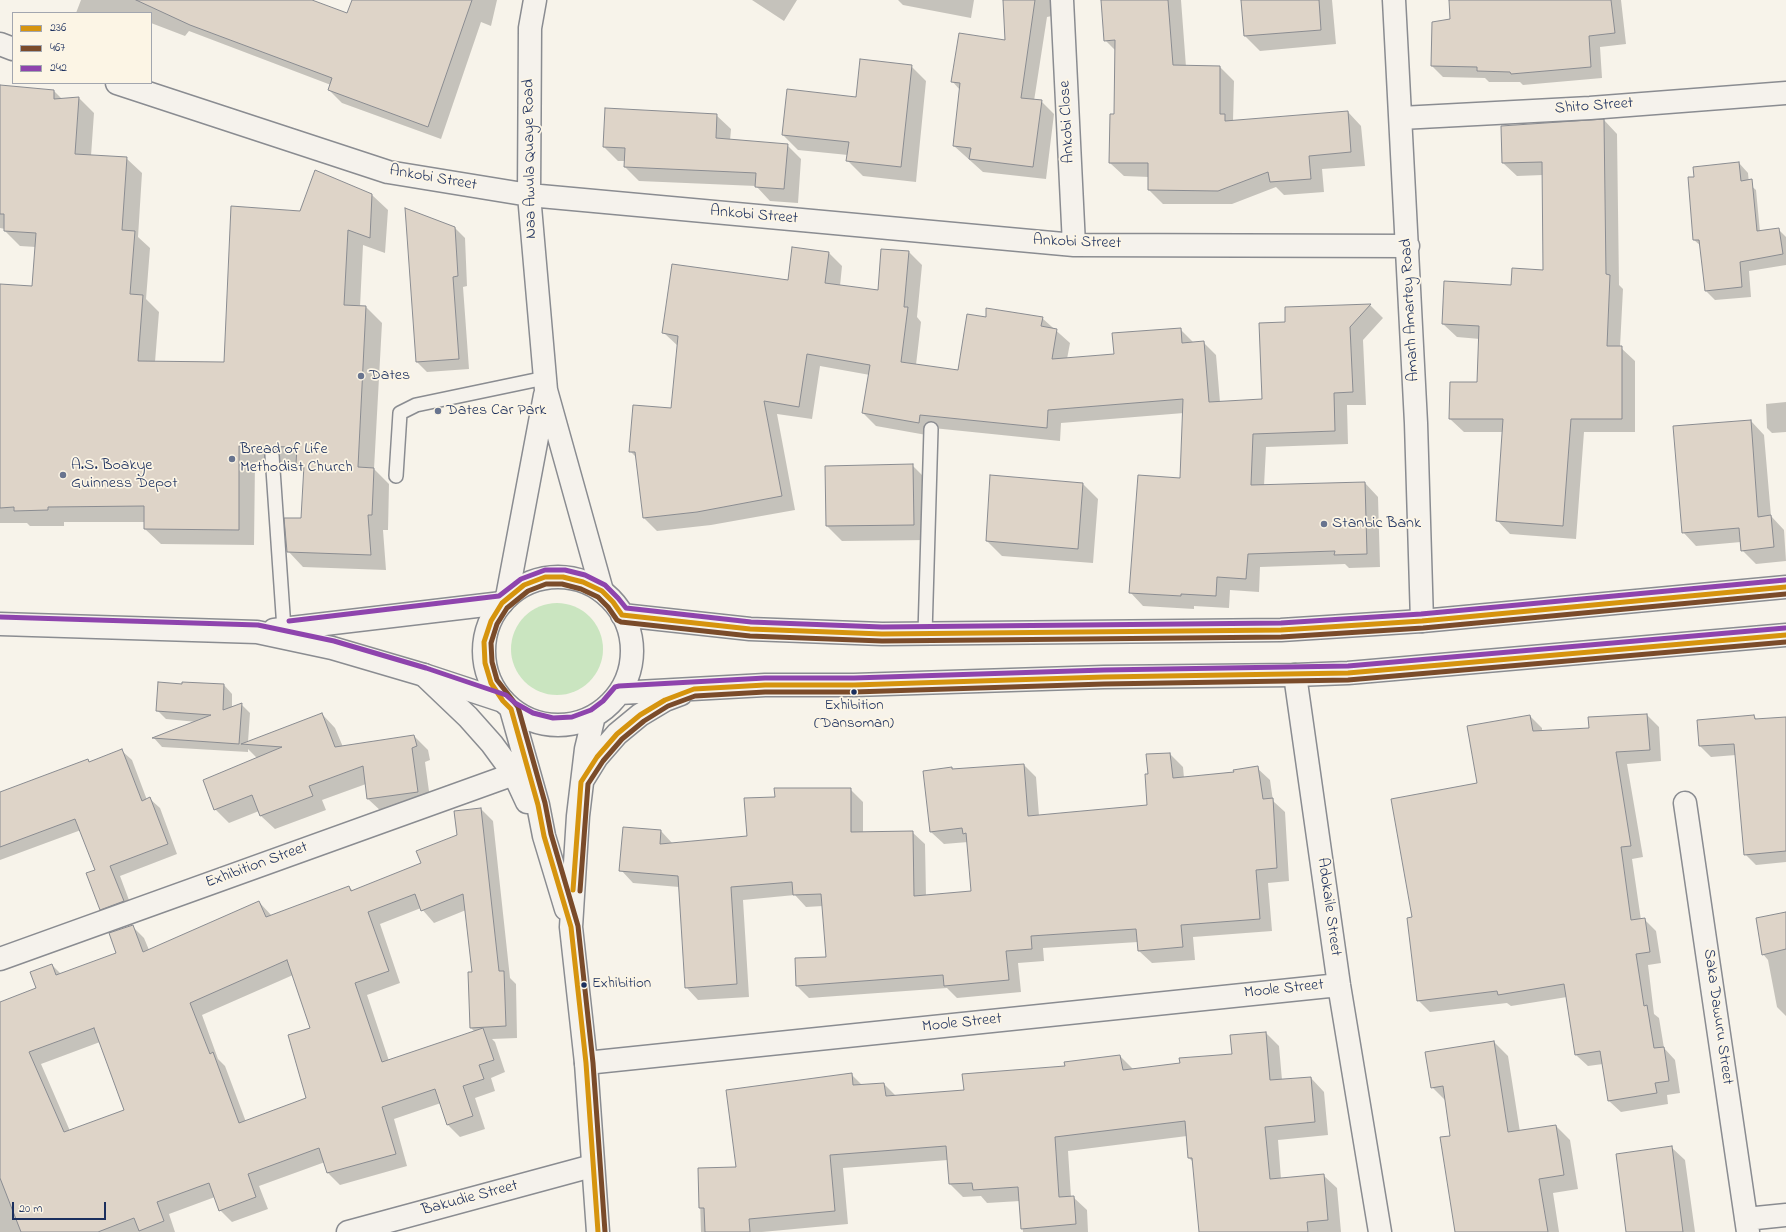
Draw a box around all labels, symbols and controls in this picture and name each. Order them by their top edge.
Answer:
legend [12,12,152,84]
text: 236 [50,19,66,37]
text: 467 [50,39,65,57]
text: 242 [50,59,67,77]
street label: Naa Awula Quaye Road [520,79,542,239]
street label: Ankobi Close [1056,80,1080,164]
street label: Shito Street [1554,95,1634,119]
street label: Ankobi Street [388,162,478,196]
street label: Ankobi Street [709,203,799,229]
street label: Ankobi Street [1033,232,1121,254]
street label: Amarh Amartey Road [1398,238,1424,382]
place label: Dates [369,366,410,386]
marker: Dates [356,371,366,381]
place label: Dates Car Park [446,401,546,421]
marker: Dates Car Park [433,406,443,416]
place label: Bread of Life Methodist Church [240,440,353,478]
marker: Bread of Life Methodist Church [227,454,237,464]
place label: A.S. Boakye Guinness Depot [71,456,178,494]
marker: A.S. Boakye Guinness Depot [58,470,68,480]
place label: Stanbic Bank [1332,514,1421,534]
marker: Stanbic Bank [1319,519,1329,529]
marker: Exhibition (Dansoman) [849,687,859,697]
place label: Exhibition (Dansoman) [814,698,894,733]
street label: Exhibition Street [203,839,311,893]
street label: Adokaile Street [1312,856,1344,958]
street label: Saka Dawuru Street [1698,948,1736,1086]
place label: Exhibition [592,976,651,994]
street label: Moole Street [1243,976,1325,1004]
marker: Exhibition [579,980,589,990]
street label: Moole Street [921,1010,1003,1038]
street label: Bakudie Street [420,1177,520,1221]
scale bar [14,1194,108,1220]
text: 20 m [19,1200,42,1218]

